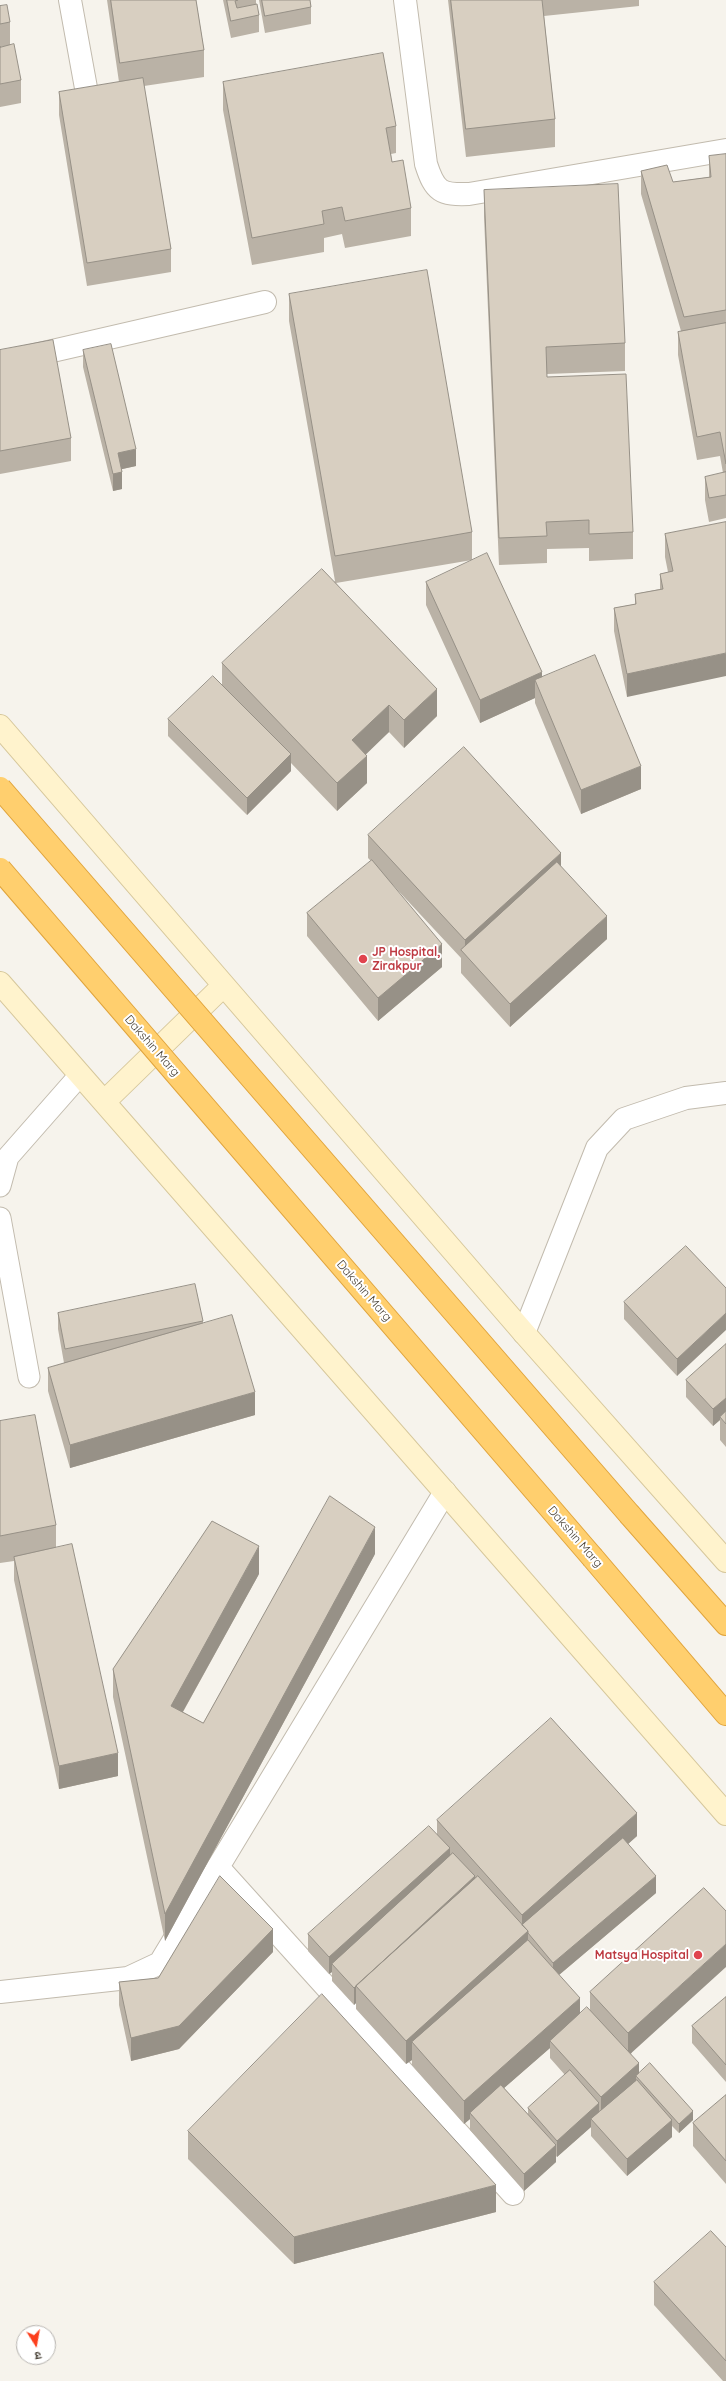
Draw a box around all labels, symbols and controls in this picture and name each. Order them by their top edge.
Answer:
place label: JP Hospital, Zirakpur [372,945,440,973]
marker: JP Hospital, Zirakpur [357,953,369,965]
street label: Dakshin Marg [121,1012,183,1080]
street label: Dakshin Marg [333,1257,395,1325]
street label: Dakshin Marg [544,1503,606,1571]
place label: Matsya Hospital [595,1948,689,1962]
marker: Matsya Hospital [692,1949,704,1961]
north arrow [16,2325,56,2365]
text: उ [34,2348,43,2363]

